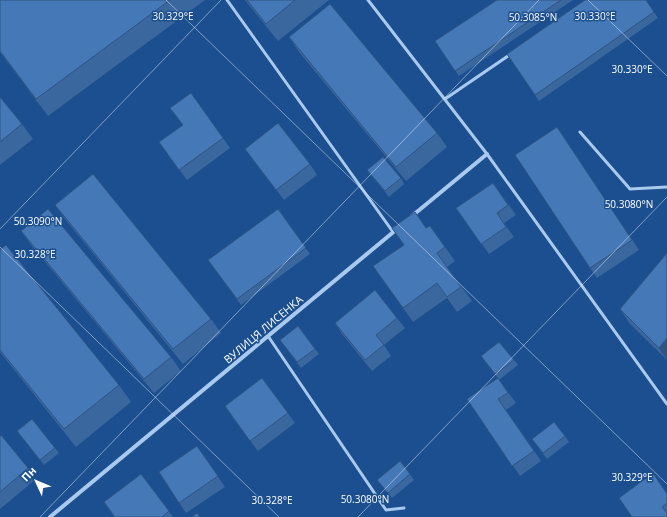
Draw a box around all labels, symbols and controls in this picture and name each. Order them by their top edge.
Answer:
text: 30.329°E [152,9,194,23]
text: 30.330°E [574,9,616,23]
text: 50.3085°N [509,10,557,24]
text: 30.330°E [611,62,653,76]
text: 50.3080°N [605,197,653,211]
text: 50.3090°N [14,214,62,228]
text: 30.328°E [14,247,56,261]
street label: ВУЛИЦЯ ЛИСЕНКА [220,291,306,367]
north arrow [16,461,56,501]
text: Пн [18,463,39,484]
text: 30.329°E [611,470,653,484]
text: 50.3080°N [341,492,389,506]
text: 30.328°E [251,493,293,507]

